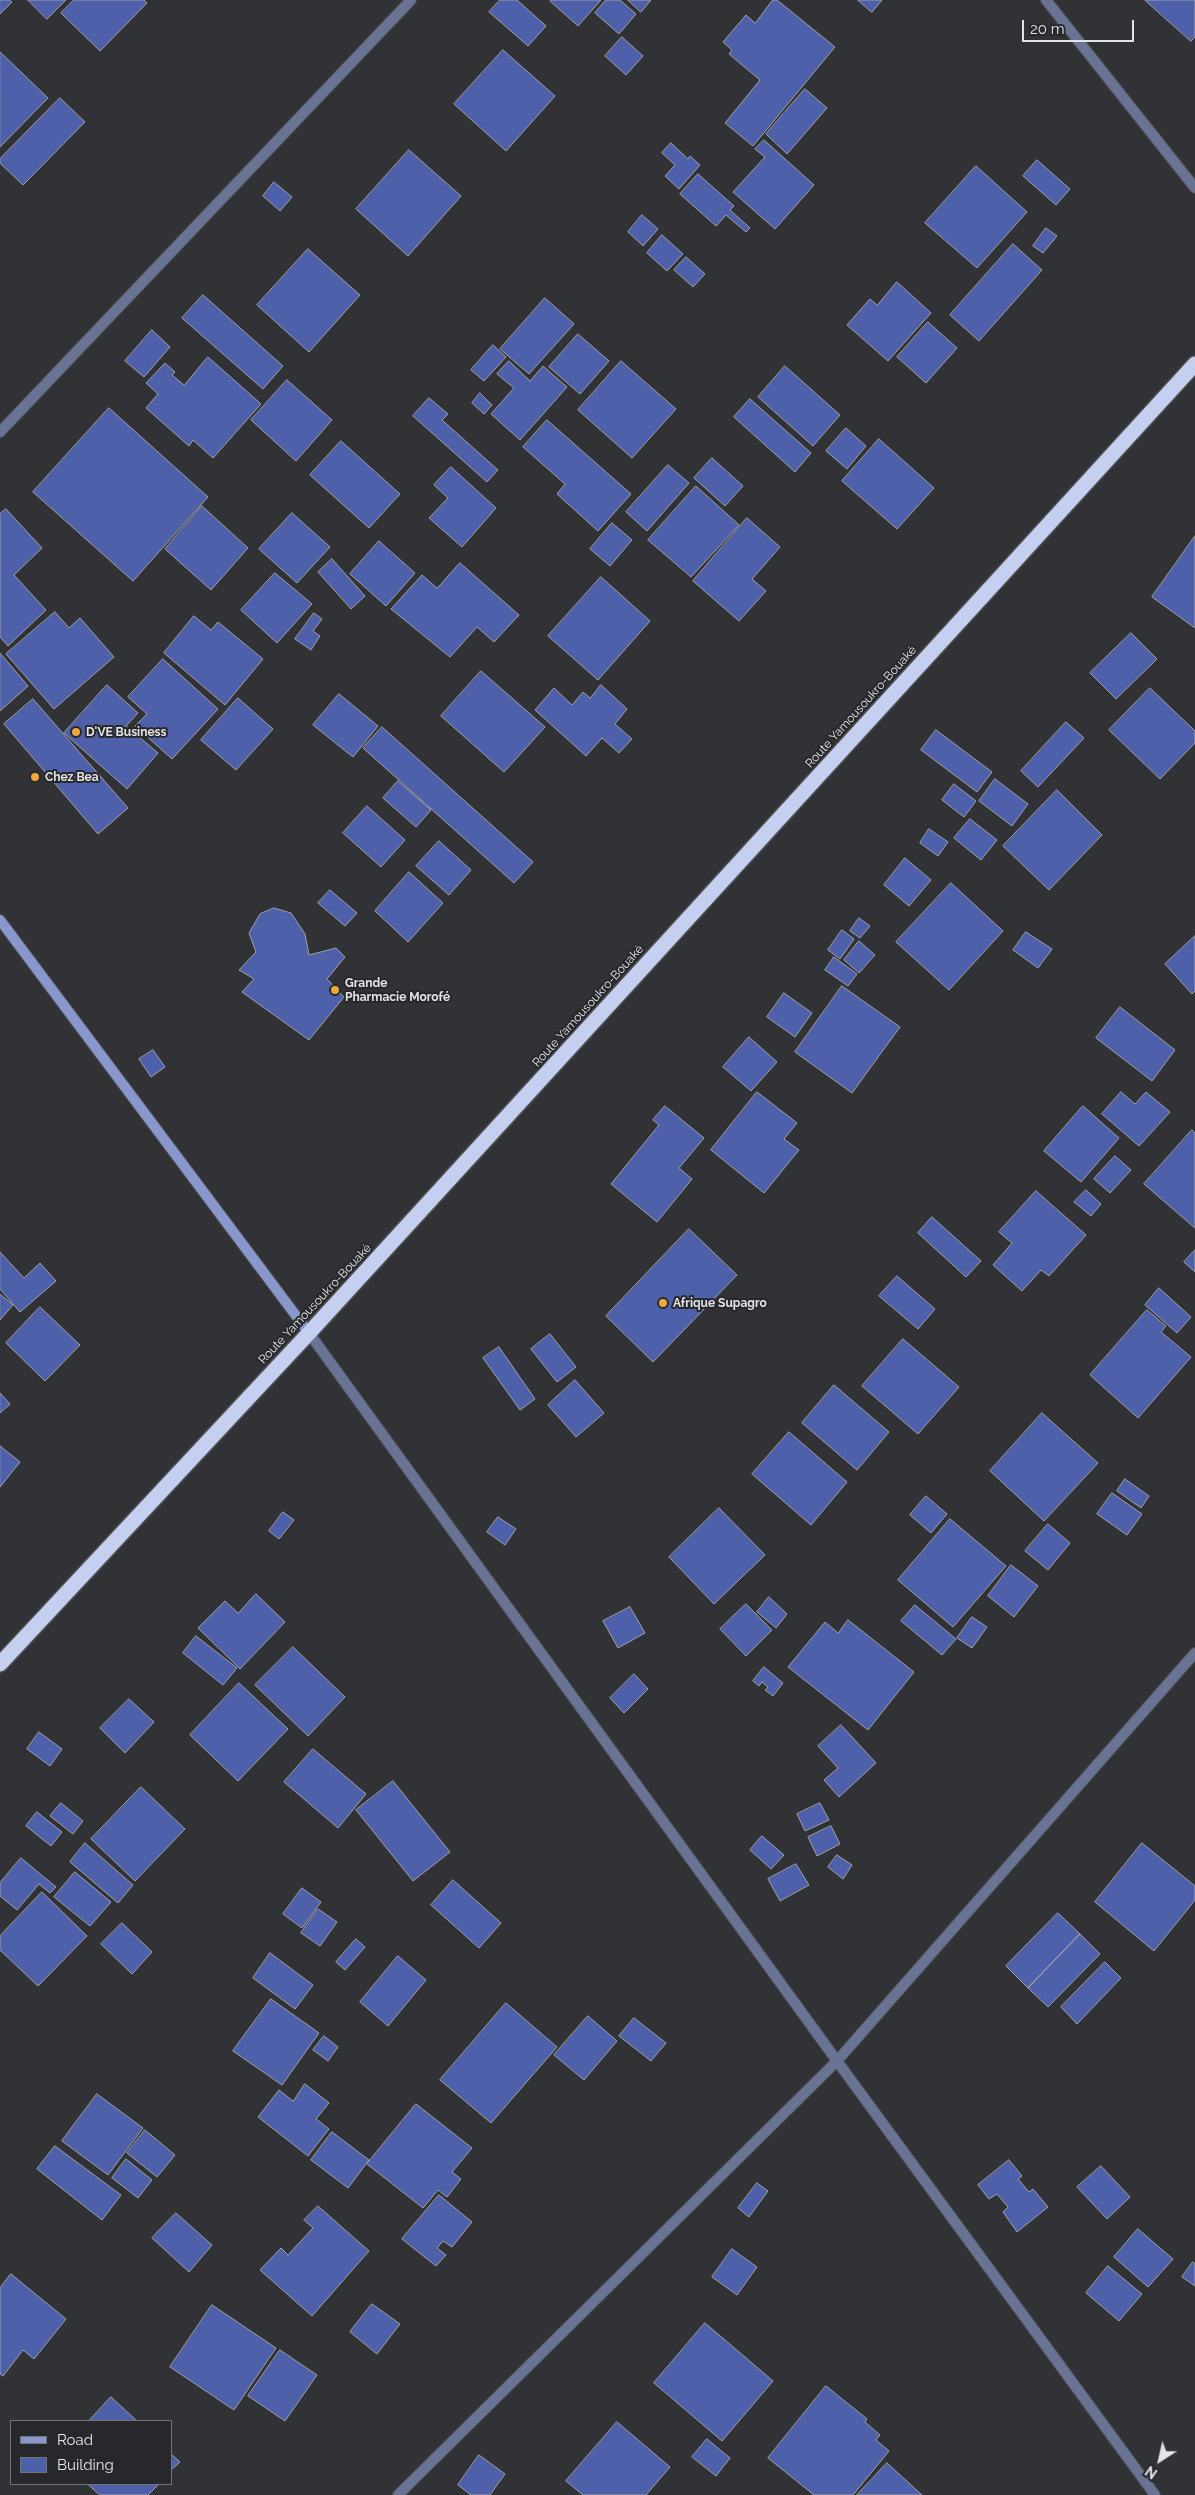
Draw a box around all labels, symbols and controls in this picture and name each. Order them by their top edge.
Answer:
scale bar [1025,10,1138,42]
text: 20 m [1030,20,1065,38]
street label: Route Yamousoukro-Bouaké [802,643,920,771]
place label: D'VE Business [86,725,166,739]
marker: D'VE Business [70,726,82,738]
place label: Chez Bea [45,770,99,784]
marker: Chez Bea [29,771,41,783]
street label: Route Yamousoukro-Bouaké [529,942,647,1070]
place label: Grande Pharmacie Morofé [345,976,450,1004]
marker: Grande Pharmacie Morofé [329,984,341,996]
street label: Route Yamousoukro-Bouaké [256,1241,374,1367]
place label: Afrique Supagro [673,1296,767,1310]
marker: Afrique Supagro [657,1297,669,1309]
legend [10,2420,172,2485]
text: Road [57,2431,93,2449]
north arrow [1135,2435,1185,2485]
text: Building [57,2456,114,2474]
text: N [1142,2463,1160,2482]

